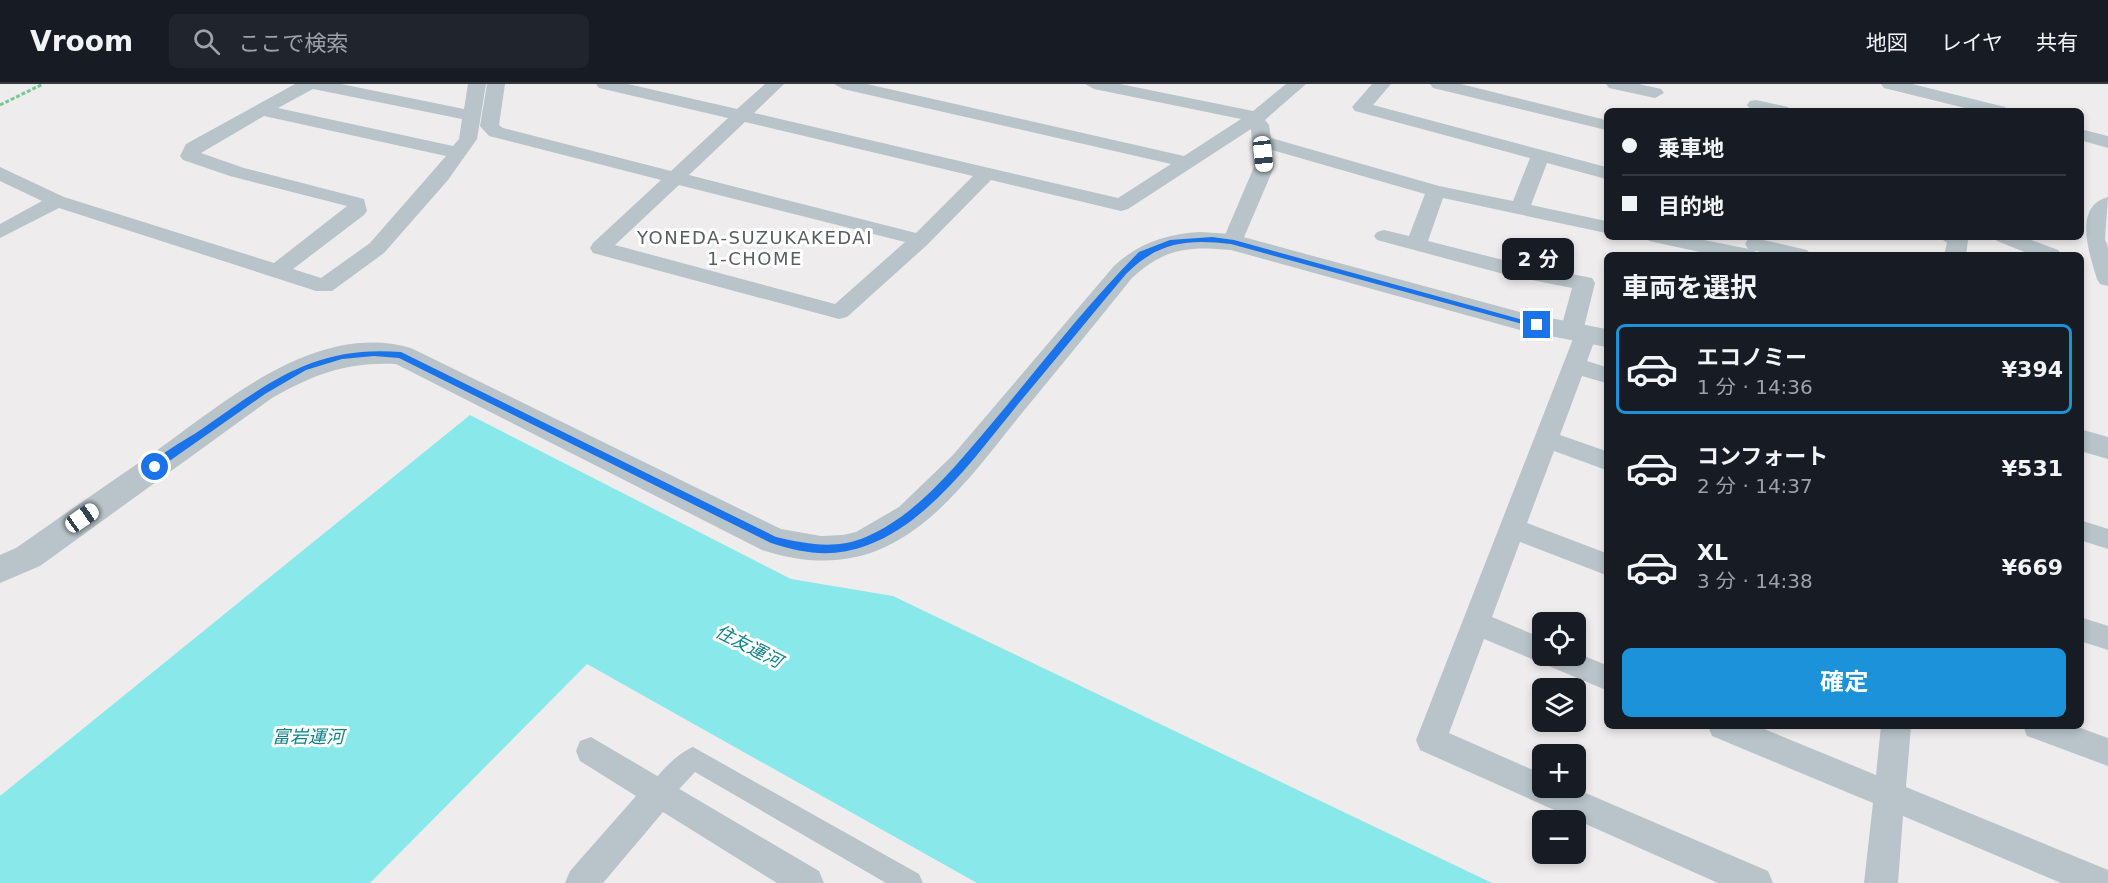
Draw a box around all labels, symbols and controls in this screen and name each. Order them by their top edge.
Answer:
search box [169,14,589,68]
text: Vroom [30,25,133,58]
icon: search [190,25,223,58]
text: ここで検索 [238,31,348,56]
text: 地図 [1866,31,1908,55]
text: レイヤ [1941,31,2003,55]
text: 共有 [2036,31,2078,55]
car [1252,135,1274,173]
text: 乗車地 [1658,136,1724,161]
text: 目的地 [1658,194,1724,219]
district label: YONEDA-SUZUKAKEDAI 1-CHOME [636,227,873,269]
callout: 2 分 [1501,238,1573,280]
text: 2 分 [1518,247,1558,271]
text: 車両を選択 [1622,272,1757,303]
route end [1523,311,1550,338]
icon: car [1625,342,1679,396]
text: エコノミー [1697,345,1807,370]
text: ¥394 [2002,357,2063,382]
text: 1 分 · 14:36 [1697,375,1813,399]
icon: car [1625,441,1679,495]
text: コンフォート [1697,444,1828,469]
route start [141,453,168,480]
text: ¥531 [2002,456,2063,481]
text: 2 分 · 14:37 [1697,474,1813,498]
car [62,500,102,536]
icon: car [1625,540,1679,594]
text: XL [1697,540,1728,565]
text: ¥669 [2002,555,2063,580]
text: 3 分 · 14:38 [1697,569,1813,593]
map controls [1532,612,1586,864]
button: locate [1532,612,1586,666]
water label: 住友運河 [712,620,789,673]
button: 確定 [1622,648,2066,717]
button: layers [1532,678,1586,732]
water label: 富岩運河 [272,726,347,747]
button: + [1532,744,1586,798]
button: − [1532,810,1586,864]

